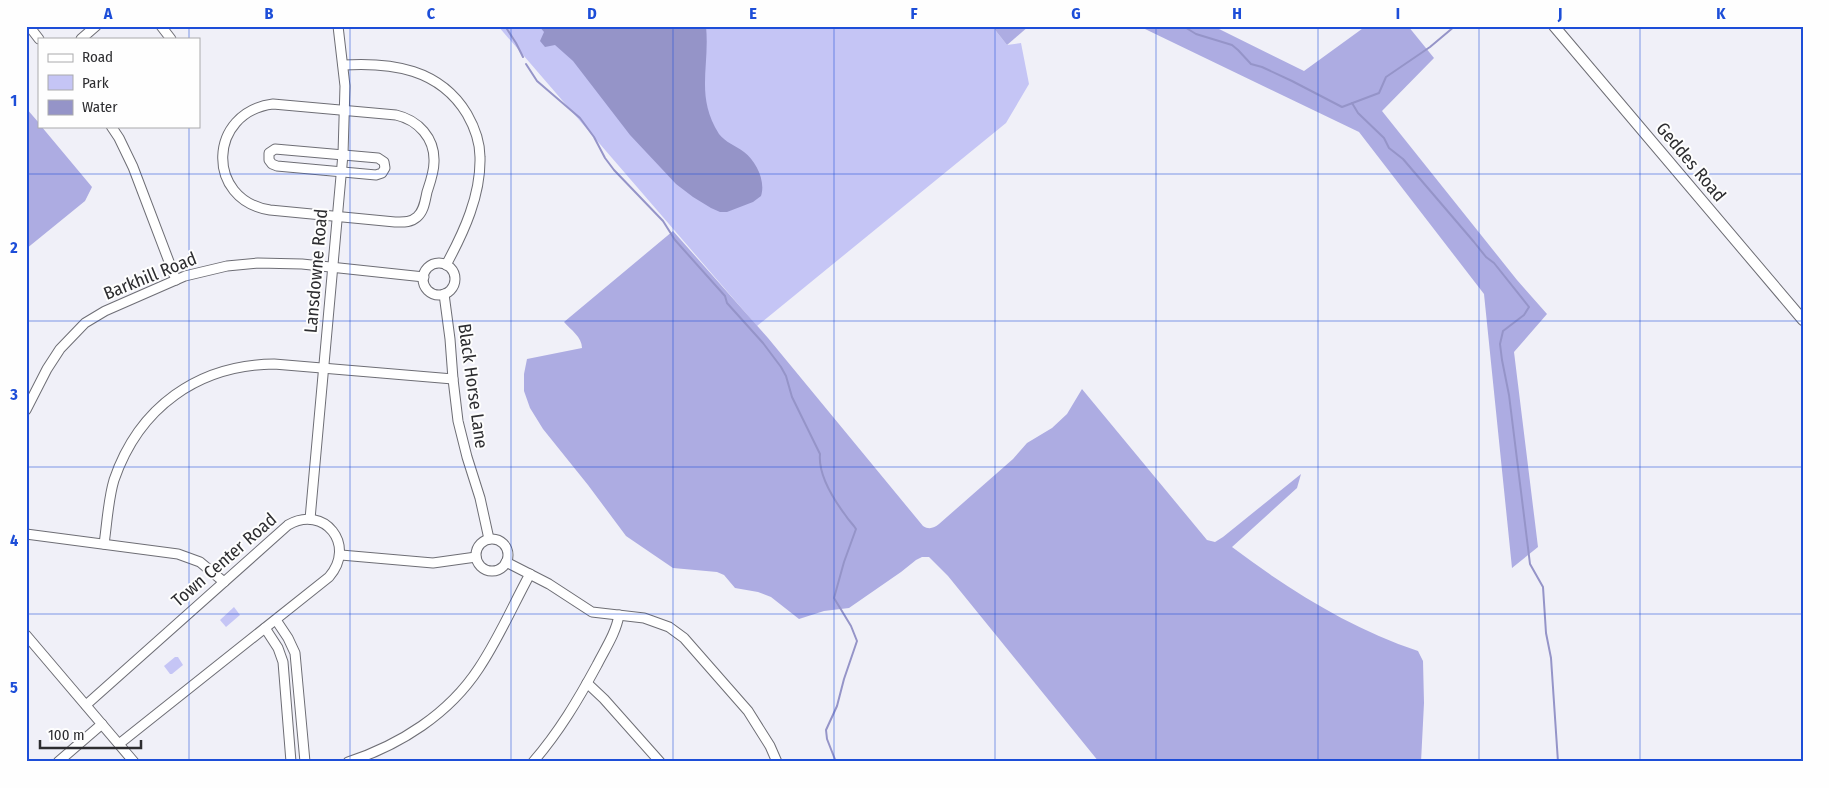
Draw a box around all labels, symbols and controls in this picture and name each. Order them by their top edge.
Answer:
text: A [103,4,113,23]
text: B [265,4,274,23]
text: C [427,4,436,23]
text: D [587,4,597,23]
text: E [749,4,757,23]
text: F [910,4,918,23]
text: G [1071,4,1081,23]
text: H [1232,4,1242,23]
text: I [1396,4,1400,23]
text: J [1557,4,1562,23]
text: K [1716,4,1726,23]
legend [38,38,200,128]
text: Road [82,48,113,66]
text: Park [82,74,109,92]
text: 1 [11,91,17,110]
text: Water [82,98,118,116]
street label: Geddes Road [1652,118,1730,206]
street label: Lansdowne Road [300,208,332,334]
text: 2 [9,238,18,257]
street label: Barkhill Road [100,247,200,305]
street label: Black Horse Lane [453,322,493,450]
text: 3 [9,385,18,404]
street label: Town Center Road [167,508,281,612]
text: 4 [10,531,18,550]
text: 5 [10,678,18,697]
scale bar [40,718,141,750]
text: 100 m [48,726,85,744]

